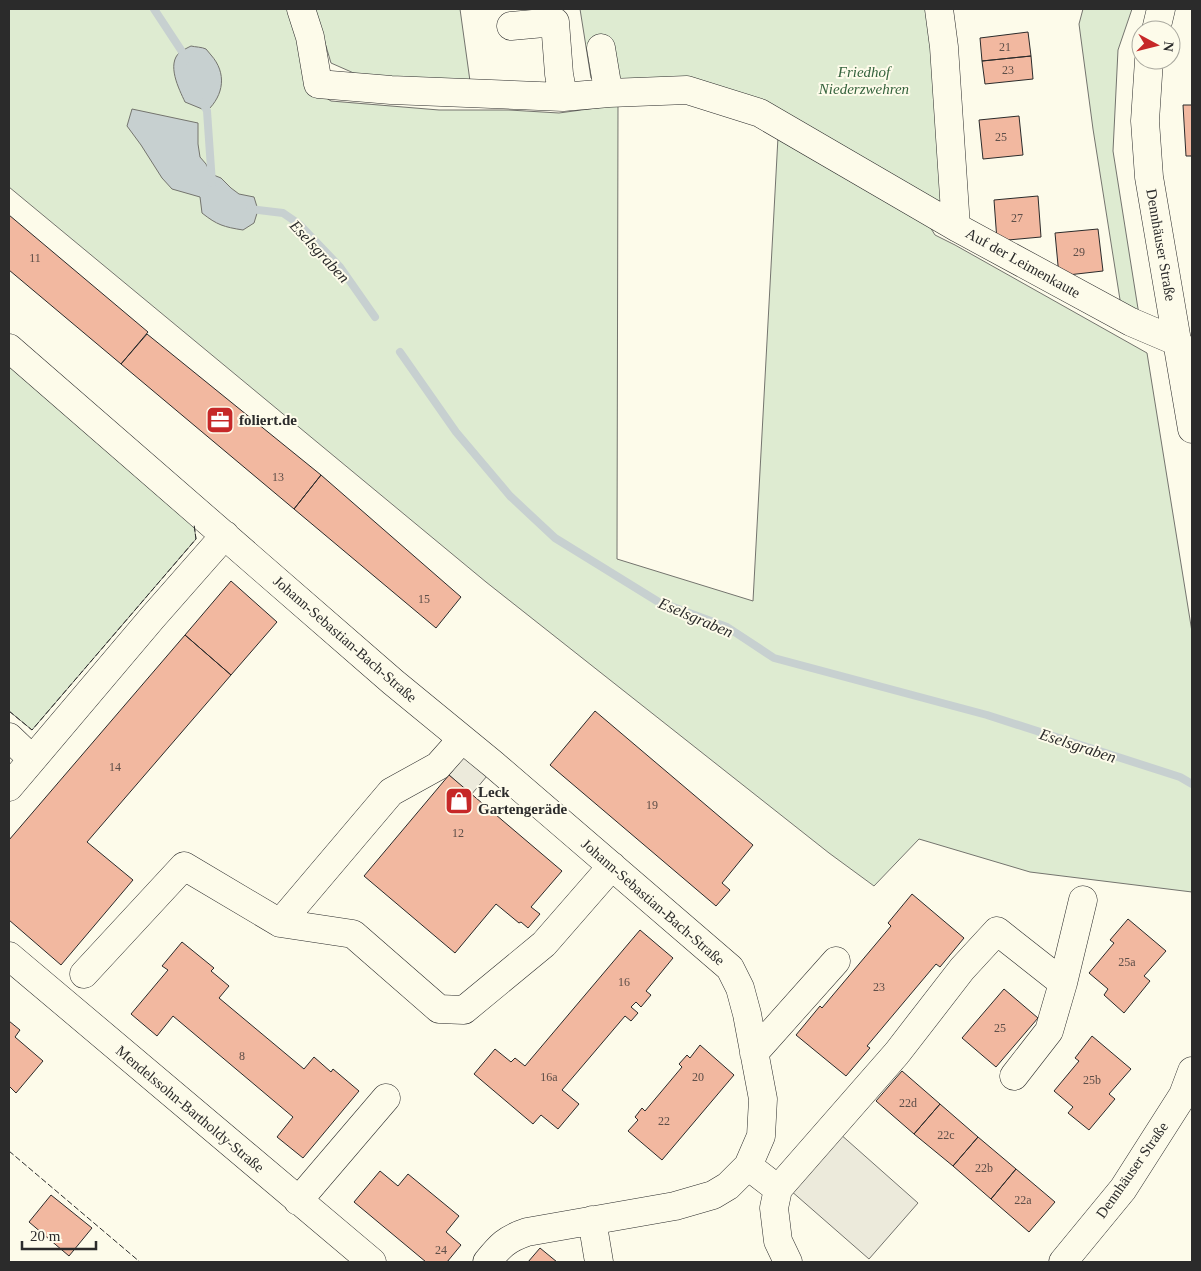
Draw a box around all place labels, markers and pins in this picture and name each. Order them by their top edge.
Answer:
office icon: foliert.de [205,405,235,435]
place label: foliert.de [239,412,297,428]
place label: Leck Gartengeräde [478,784,567,817]
shop icon: Leck Gartengeräde [444,786,474,816]

